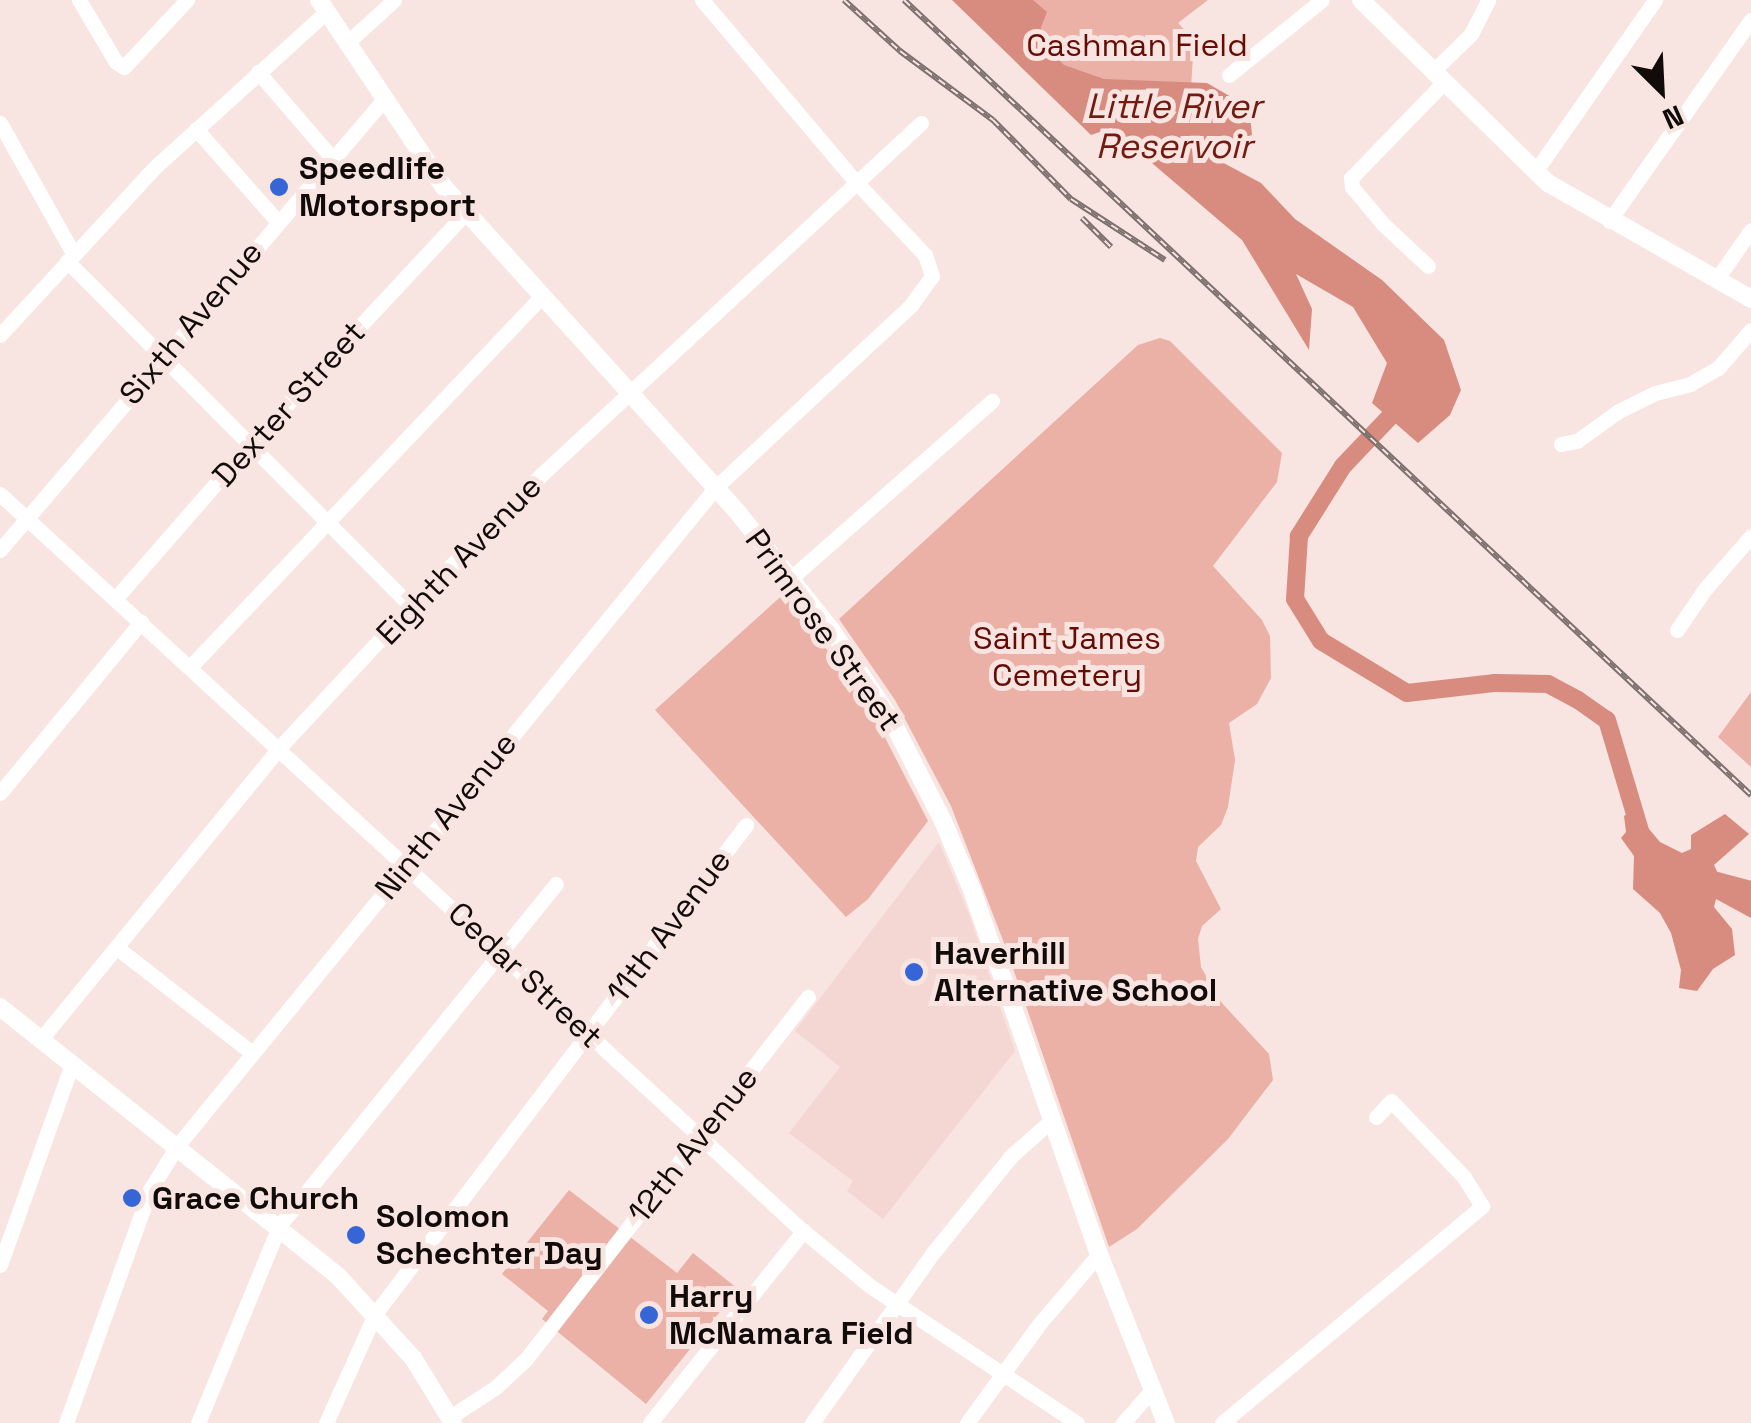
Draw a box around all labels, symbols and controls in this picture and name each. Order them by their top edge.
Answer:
park label: Cashman Field [1026,26,1248,64]
north arrow [1611,40,1711,140]
water label: Little River Reservoir [1086,85,1262,167]
text: N [1657,97,1689,138]
place label: Speedlife Motorsport [299,150,476,225]
marker: Speedlife Motorsport [268,176,290,198]
street label: Sixth Avenue [111,233,271,413]
street label: Dexter Street [205,313,373,495]
street label: Eighth Avenue [368,467,550,653]
street label: Primrose Street [737,522,909,738]
park label: Saint James Cemetery [973,620,1161,695]
street label: Ninth Avenue [367,725,525,907]
street label: 11th Avenue [599,842,739,1010]
street label: Cedar Street [440,894,610,1056]
place label: Haverhill Alternative School [934,935,1217,1010]
marker: Haverhill Alternative School [903,961,925,983]
street label: 12th Avenue [620,1059,766,1231]
place label: Grace Church [152,1179,359,1217]
marker: Grace Church [121,1187,143,1209]
place label: Solomon Schechter Day [376,1198,603,1273]
marker: Solomon Schechter Day [345,1224,367,1246]
place label: Harry McNamara Field [669,1278,914,1353]
marker: Harry McNamara Field [638,1304,660,1326]

